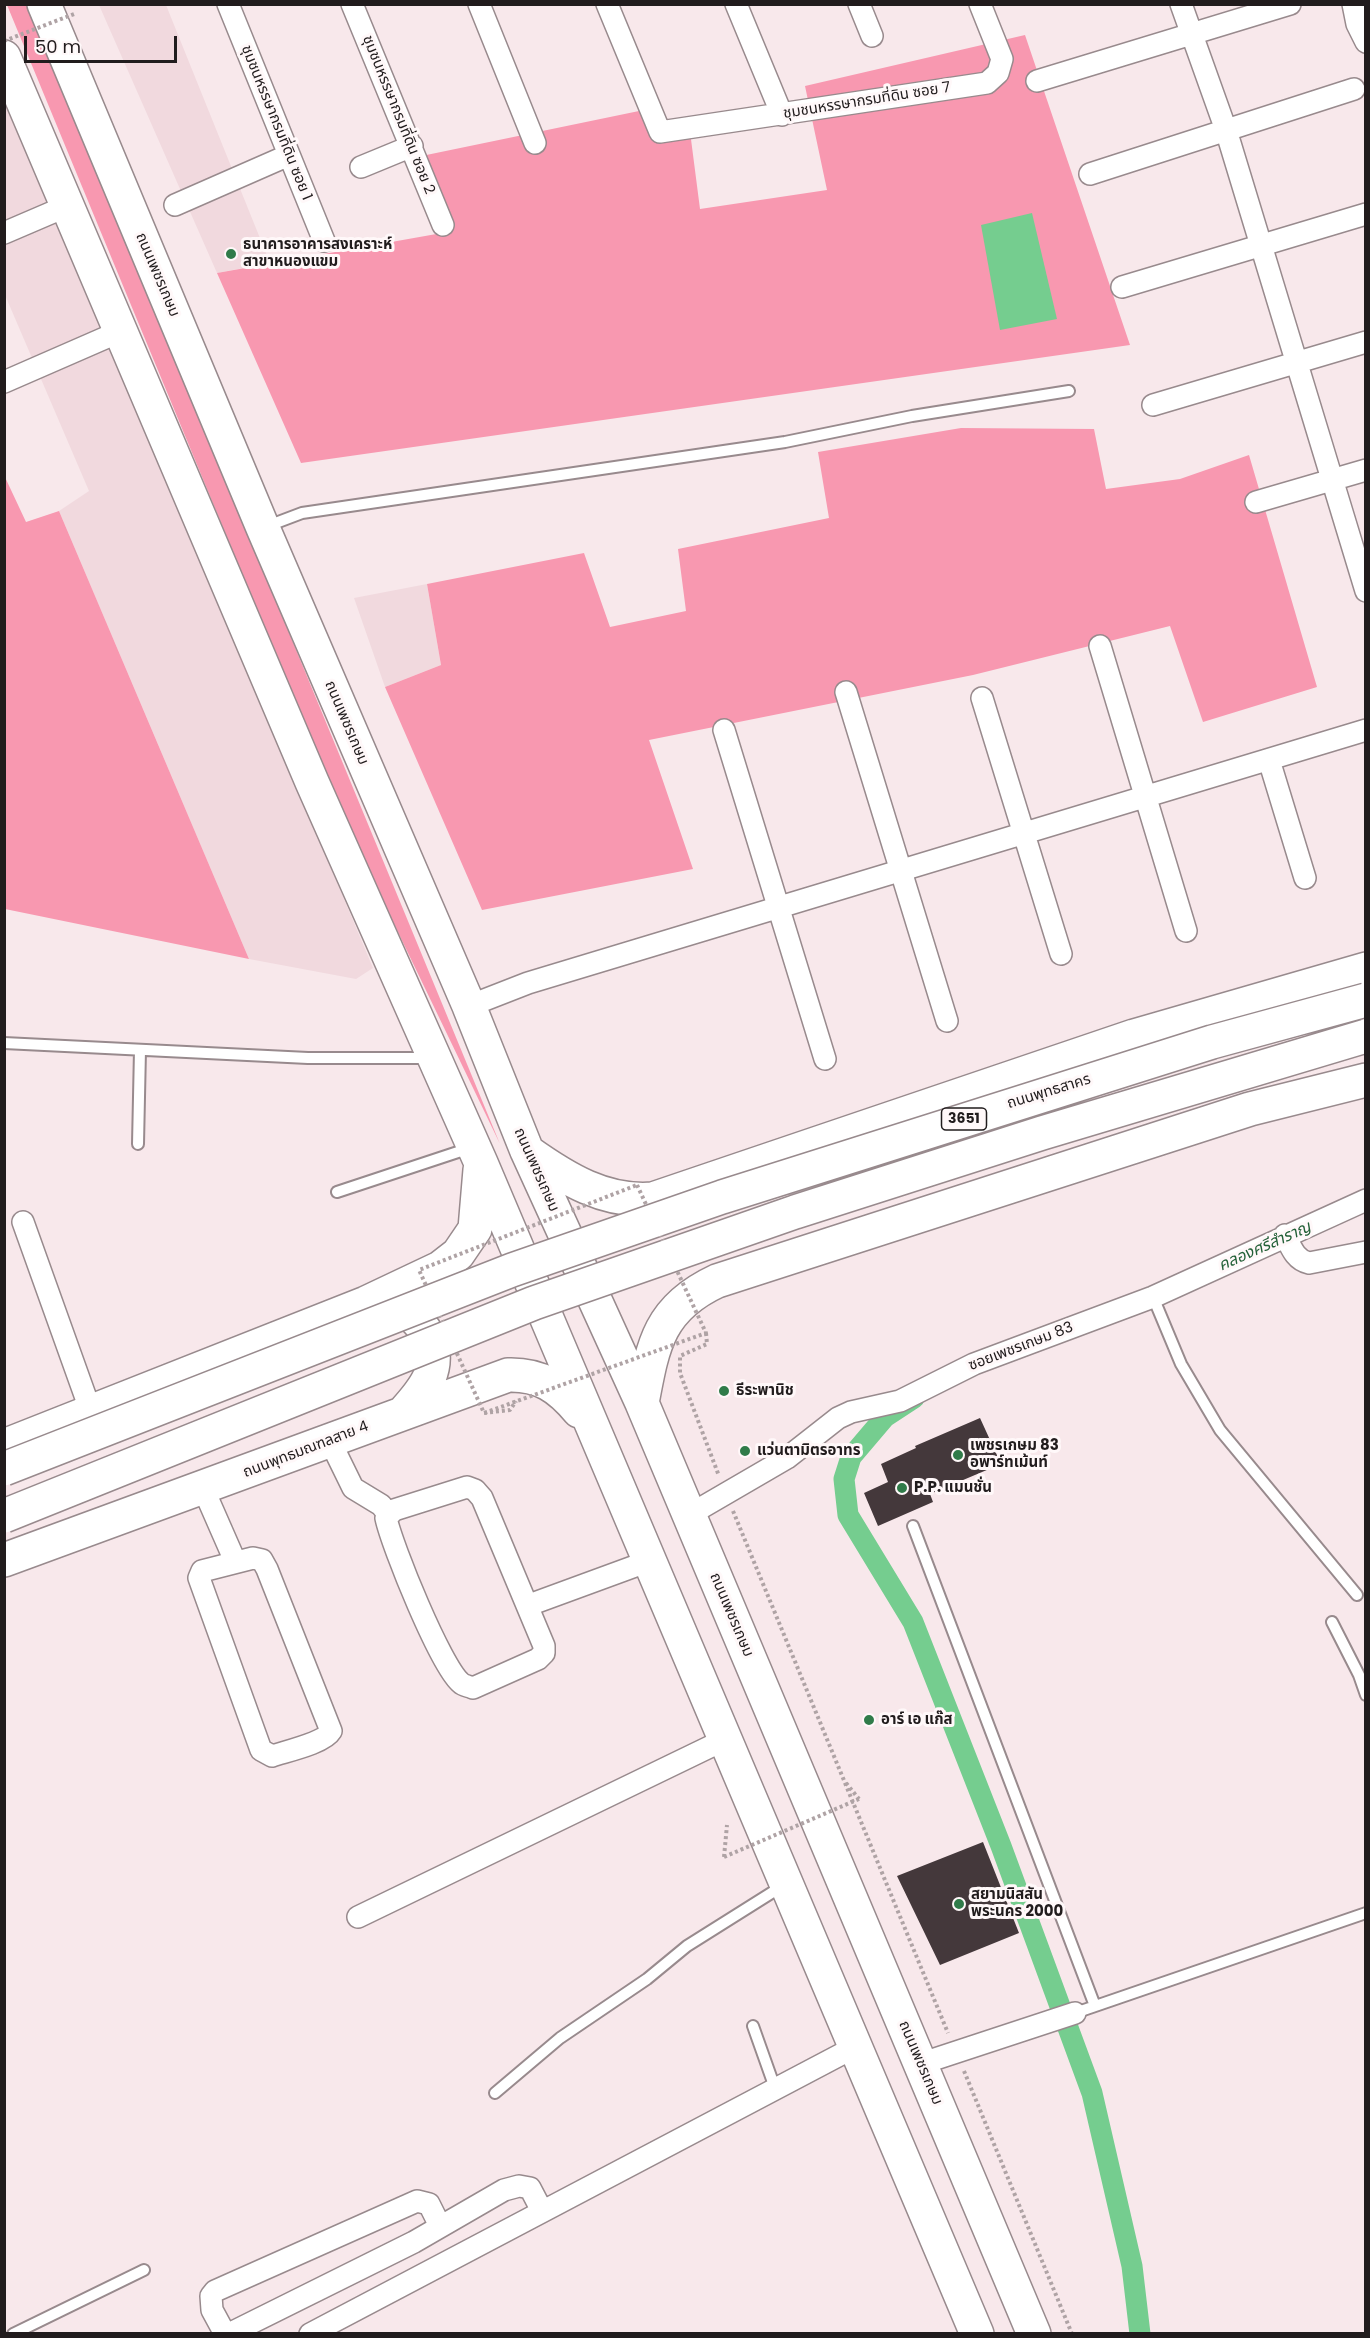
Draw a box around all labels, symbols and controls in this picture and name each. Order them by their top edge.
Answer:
scale bar [27,24,180,62]
street label: ชุมชนหรรษากรมที่ดิน ซอย 2 [358,33,438,197]
text: 50 m [35,34,81,59]
street label: ชุมชนหรรษากรมที่ดิน ซอย 1 [237,43,315,203]
street label: ชุมชนหรรษากรมที่ดิน ซอย 7 [782,79,952,123]
street label: ถนนเพชรเกษม [131,230,183,320]
place label: ธนาคารอาคารสงเคราะห์ สาขาหนองแขม [243,236,392,271]
marker: ธนาคารอาคารสงเคราะห์ สาขาหนองแขม [224,247,238,261]
street label: ถนนเพชรเกษม [320,678,372,768]
street label: ถนนพุทธสาคร [1005,1071,1093,1113]
road number: 3651 [942,1108,986,1130]
street label: ถนนเพชรเกษม [510,1125,562,1215]
water label: คลองศรีสำราญ [1216,1218,1314,1276]
street label: ซอยเพชรเกษม 83 [966,1319,1076,1375]
place label: ธีระพานิช [736,1382,794,1400]
marker: ธีระพานิช [717,1384,731,1398]
street label: ถนนพุทธมณฑลสาย 4 [241,1418,371,1482]
place label: เพชรเกษม 83 อพาร์ทเม้นท์ [970,1437,1059,1472]
place label: แว่นตามิตรอาทร [757,1442,860,1460]
marker: แว่นตามิตรอาทร [738,1444,752,1458]
marker: เพชรเกษม 83 อพาร์ทเม้นท์ [951,1448,965,1462]
place label: P.P. แมนชั่น [914,1479,992,1497]
marker: P.P. แมนชั่น [895,1481,909,1495]
street label: ถนนเพชรเกษม [705,1570,757,1660]
place label: อาร์ เอ แก๊ส [881,1711,953,1729]
marker: อาร์ เอ แก๊ส [862,1713,876,1727]
place label: สยามนิสสัน พระนคร 2000 [971,1886,1063,1921]
marker: สยามนิสสัน พระนคร 2000 [952,1897,966,1911]
street label: ถนนเพชรเกษม [894,2018,946,2108]

